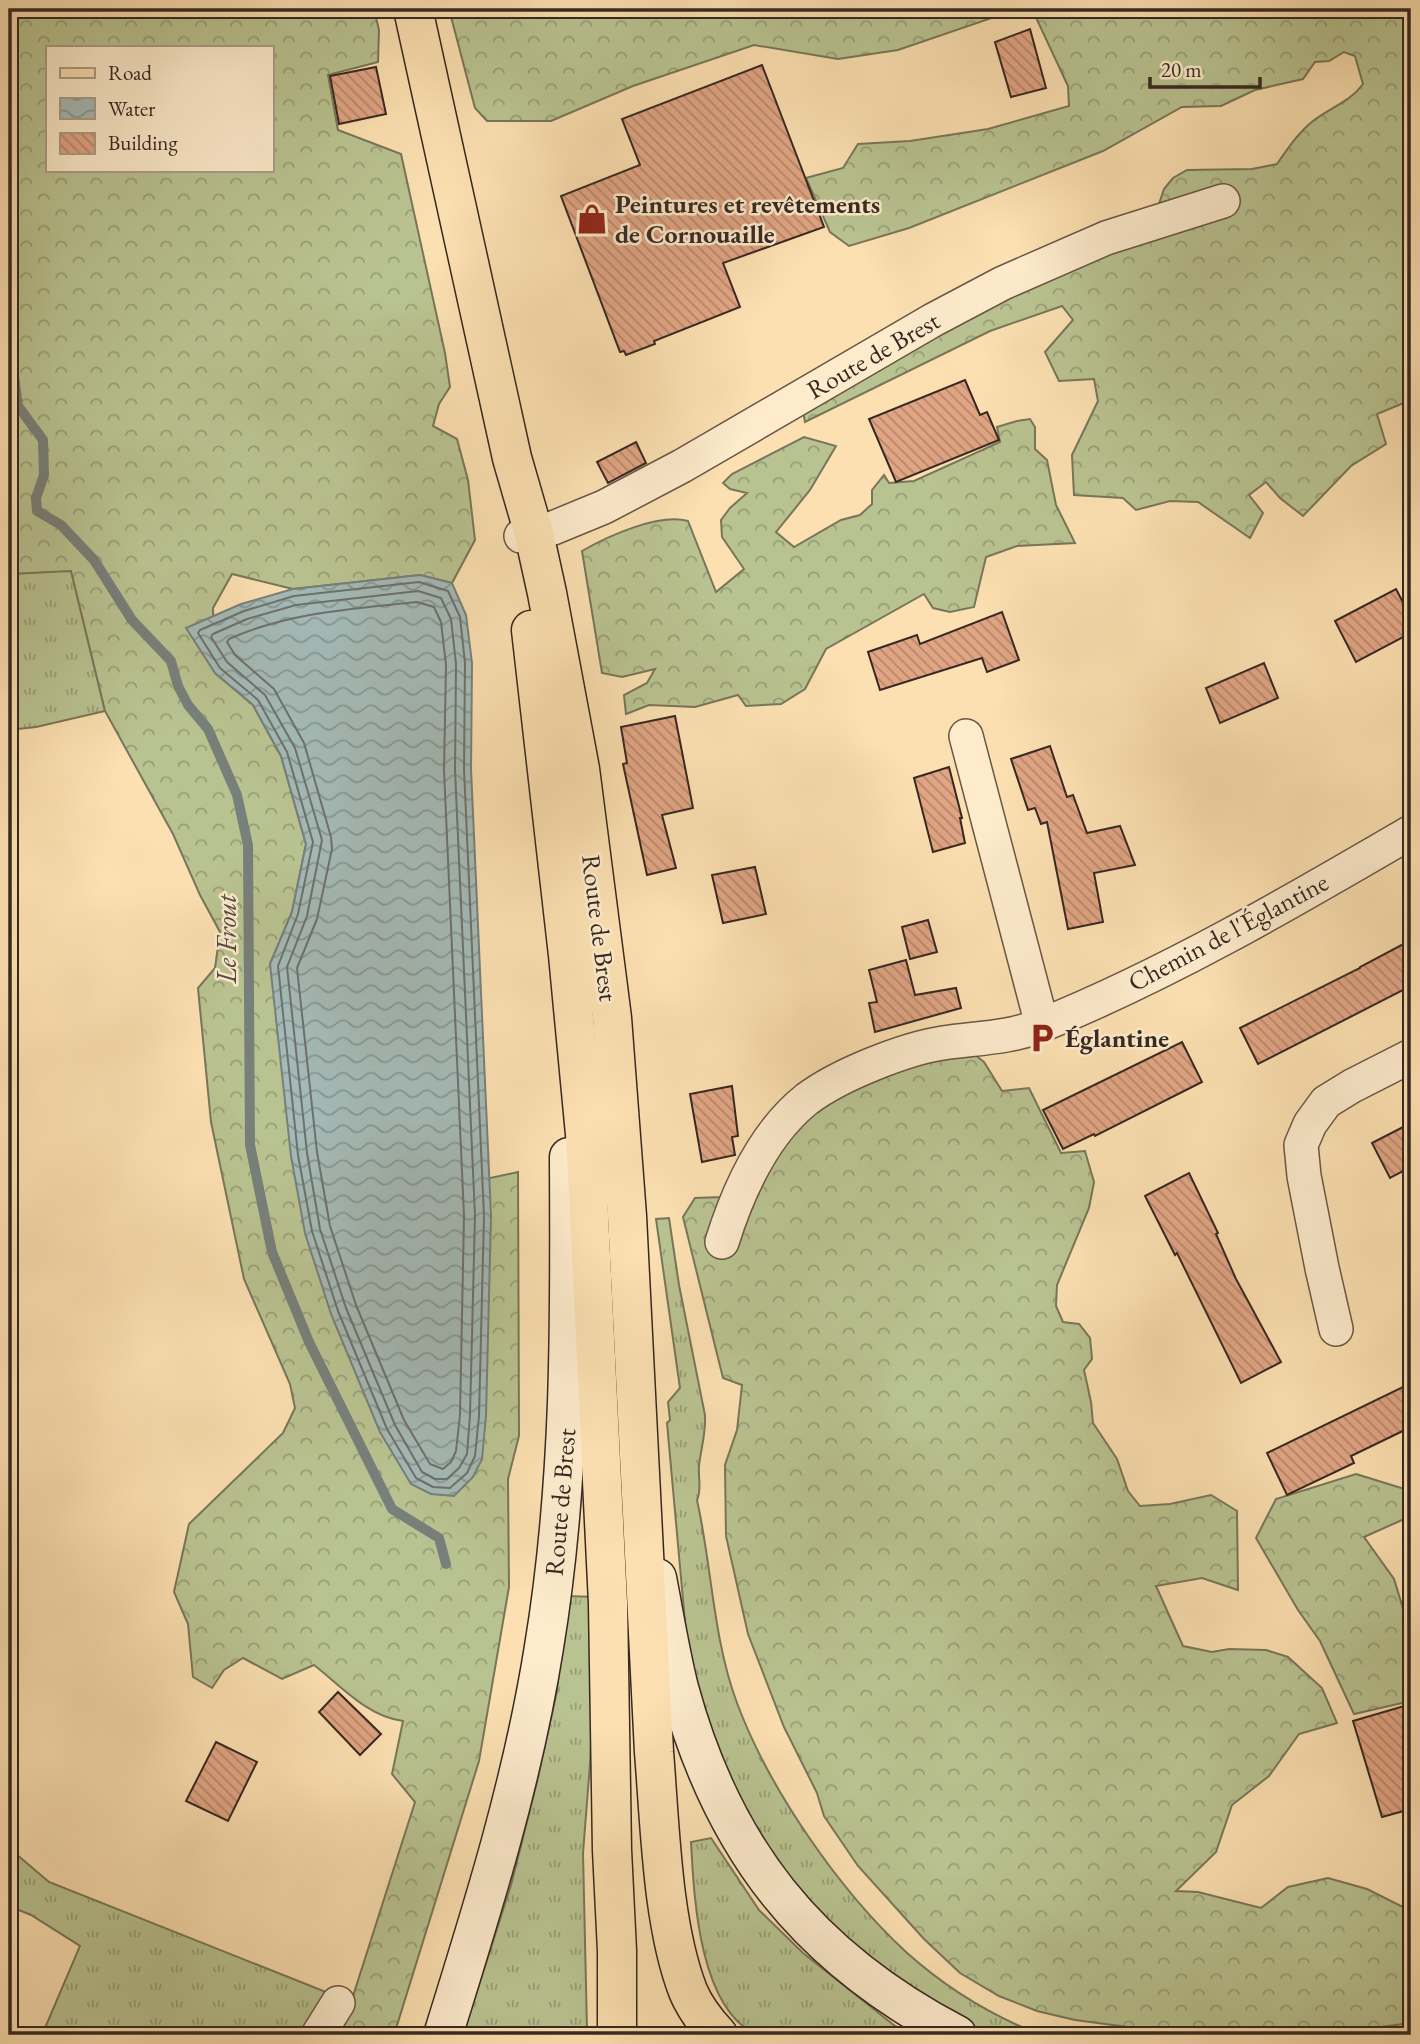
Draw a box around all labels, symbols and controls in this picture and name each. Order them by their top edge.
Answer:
legend [46,46,273,172]
scale bar [1150,46,1261,90]
text: 20 m [1161,56,1202,83]
text: Road [108,59,152,86]
text: Water [108,95,155,122]
text: Building [108,129,178,156]
place label: Peintures et revêtements de Cornouaille [615,187,880,251]
shop icon: Peintures et revêtements de Cornouaille [575,202,609,236]
street label: Route de Brest [801,303,945,407]
street label: Route de Brest [574,853,626,1003]
street label: Chemin de l'Églantine [1122,865,1334,999]
water label: Le Frout [208,892,244,985]
parking icon: Églantine [1025,1021,1059,1055]
place label: Églantine [1065,1021,1169,1055]
street label: Route de Brest [537,1427,583,1577]

